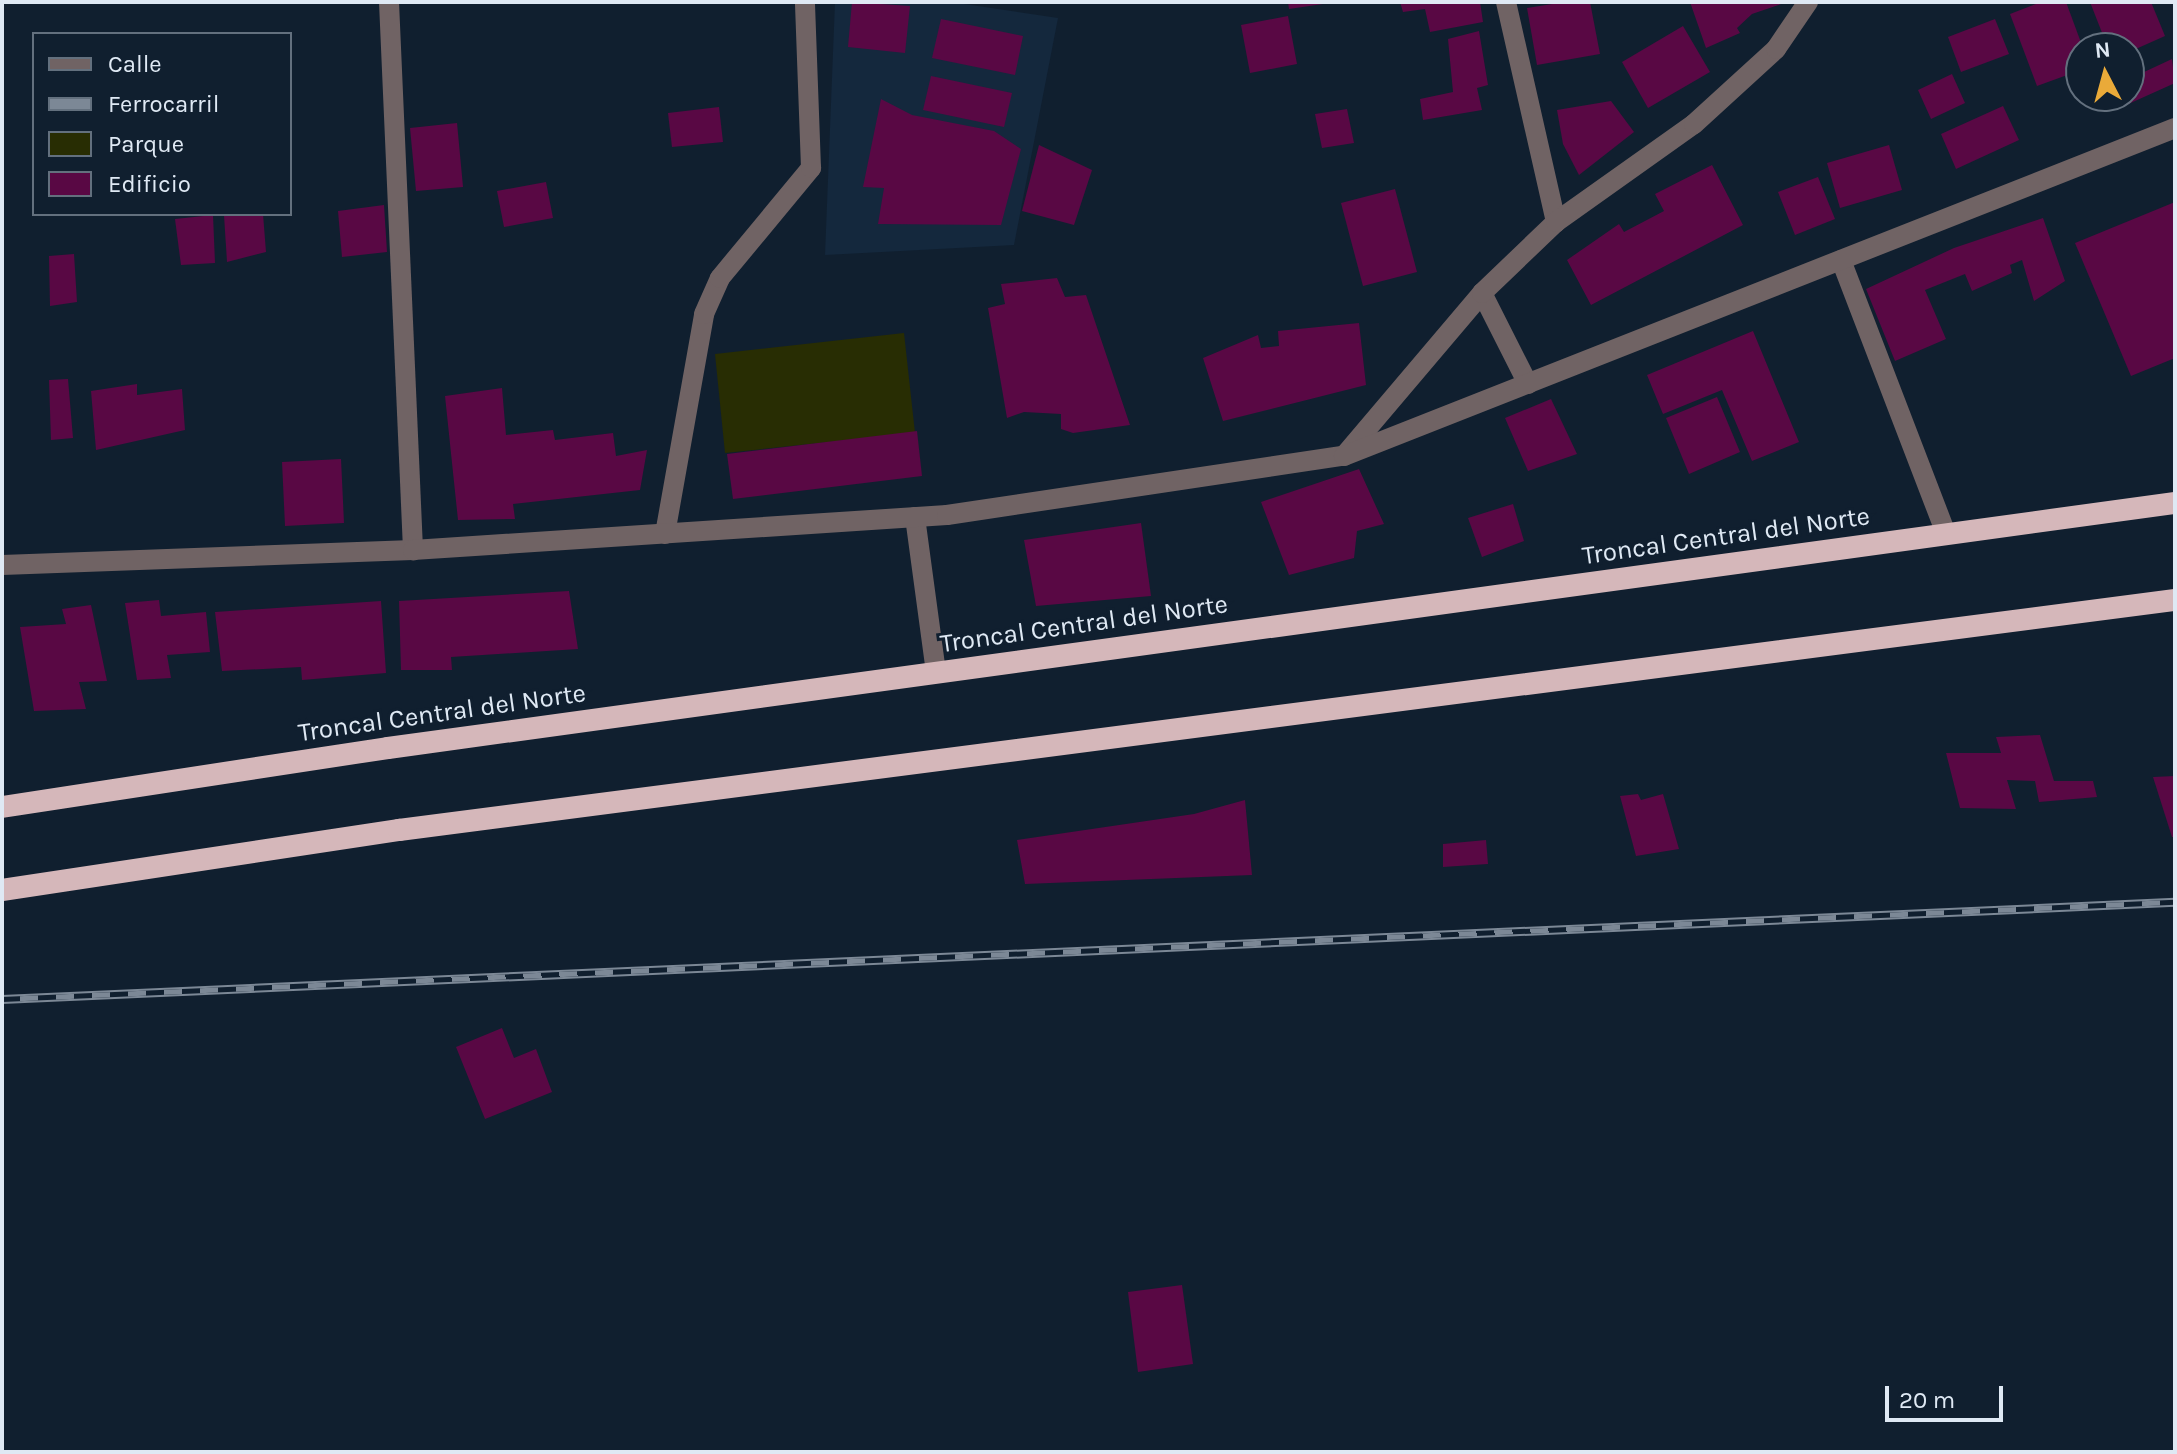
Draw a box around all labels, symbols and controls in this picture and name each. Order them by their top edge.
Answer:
legend [32,32,292,216]
north arrow [2065,32,2145,112]
text: N [2093,36,2112,64]
text: Calle [108,50,162,78]
text: Ferrocarril [108,90,220,118]
text: Parque [108,130,184,158]
text: Edificio [108,170,191,198]
street label: Troncal Central del Norte [1580,500,1872,572]
street label: Troncal Central del Norte [938,588,1230,660]
street label: Troncal Central del Norte [296,677,588,749]
scale bar [1889,1370,2007,1420]
text: 20 m [1899,1386,1955,1414]

